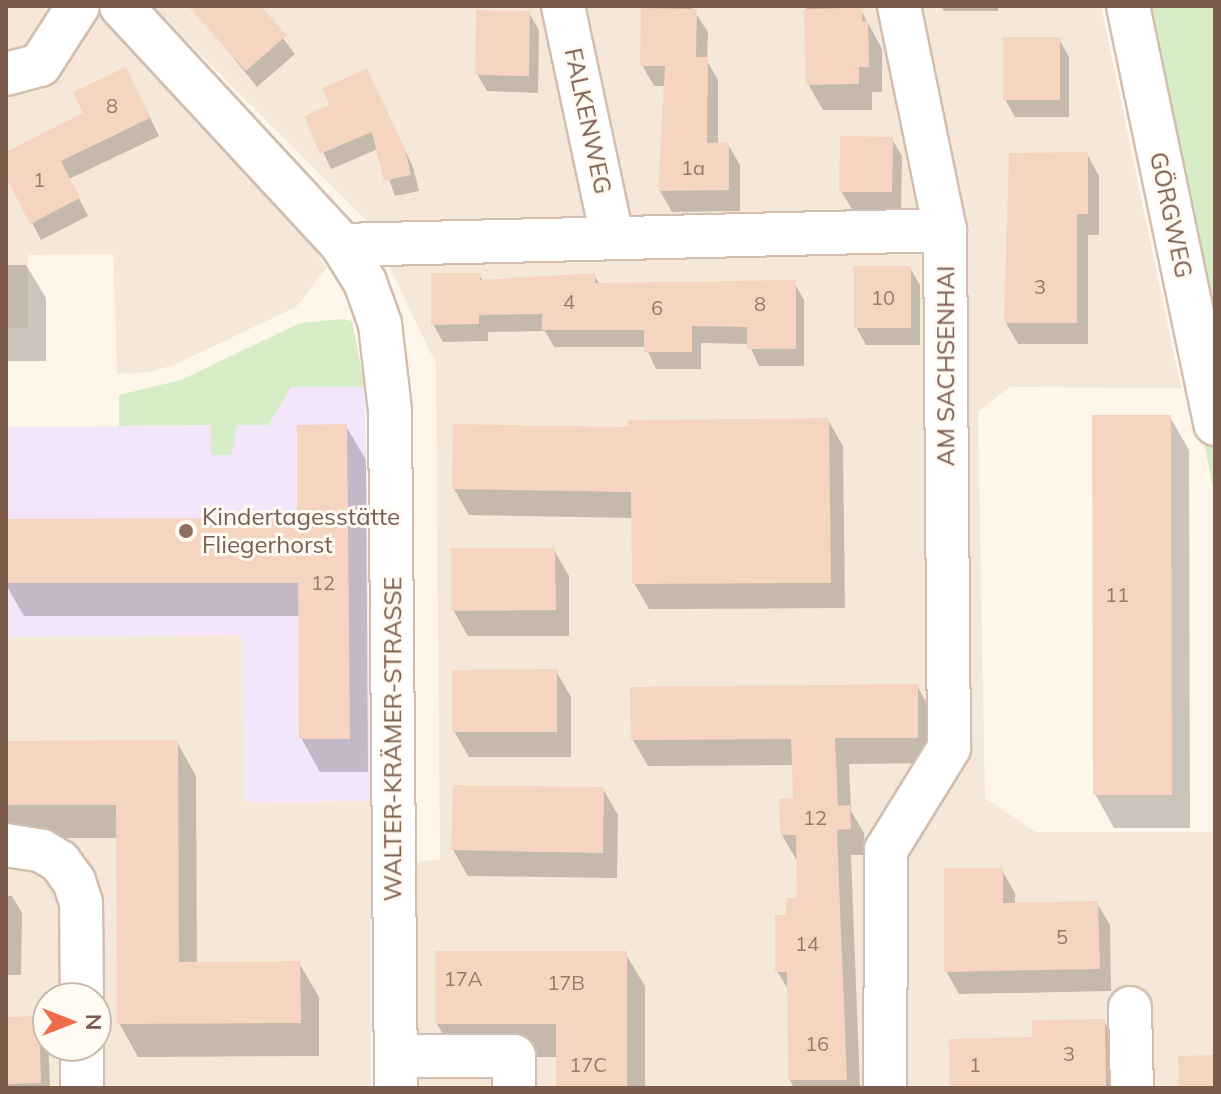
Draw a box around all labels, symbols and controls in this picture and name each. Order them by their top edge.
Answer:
street label: FALKENWEG [558,45,618,197]
house number: 8 [106,93,118,117]
street label: GÖRGWEG [1144,149,1198,281]
house number: 1a [681,155,705,179]
house number: 1 [33,167,45,191]
street label: AM SACHSENHAI [932,266,960,466]
house number: 3 [1034,274,1046,298]
house number: 10 [871,285,895,309]
house number: 4 [563,289,575,313]
house number: 8 [754,291,766,315]
house number: 6 [651,295,663,319]
place label: Kindertagesstätte Fliegerhorst [202,503,400,559]
marker: Kindertagesstätte Fliegerhorst [177,522,195,540]
house number: 12 [311,570,335,594]
street label: WALTER-KRÄMER-STRASSE [379,577,407,901]
house number: 11 [1105,582,1129,606]
house number: 12 [803,805,827,829]
house number: 5 [1056,924,1068,948]
house number: 14 [795,931,819,955]
house number: 17A [444,966,482,990]
house number: 17B [547,970,585,994]
north arrow [32,982,112,1062]
text: N [80,1014,108,1030]
house number: 16 [805,1031,829,1055]
house number: 3 [1063,1041,1075,1065]
house number: 17C [569,1052,607,1076]
house number: 1 [969,1052,981,1076]

